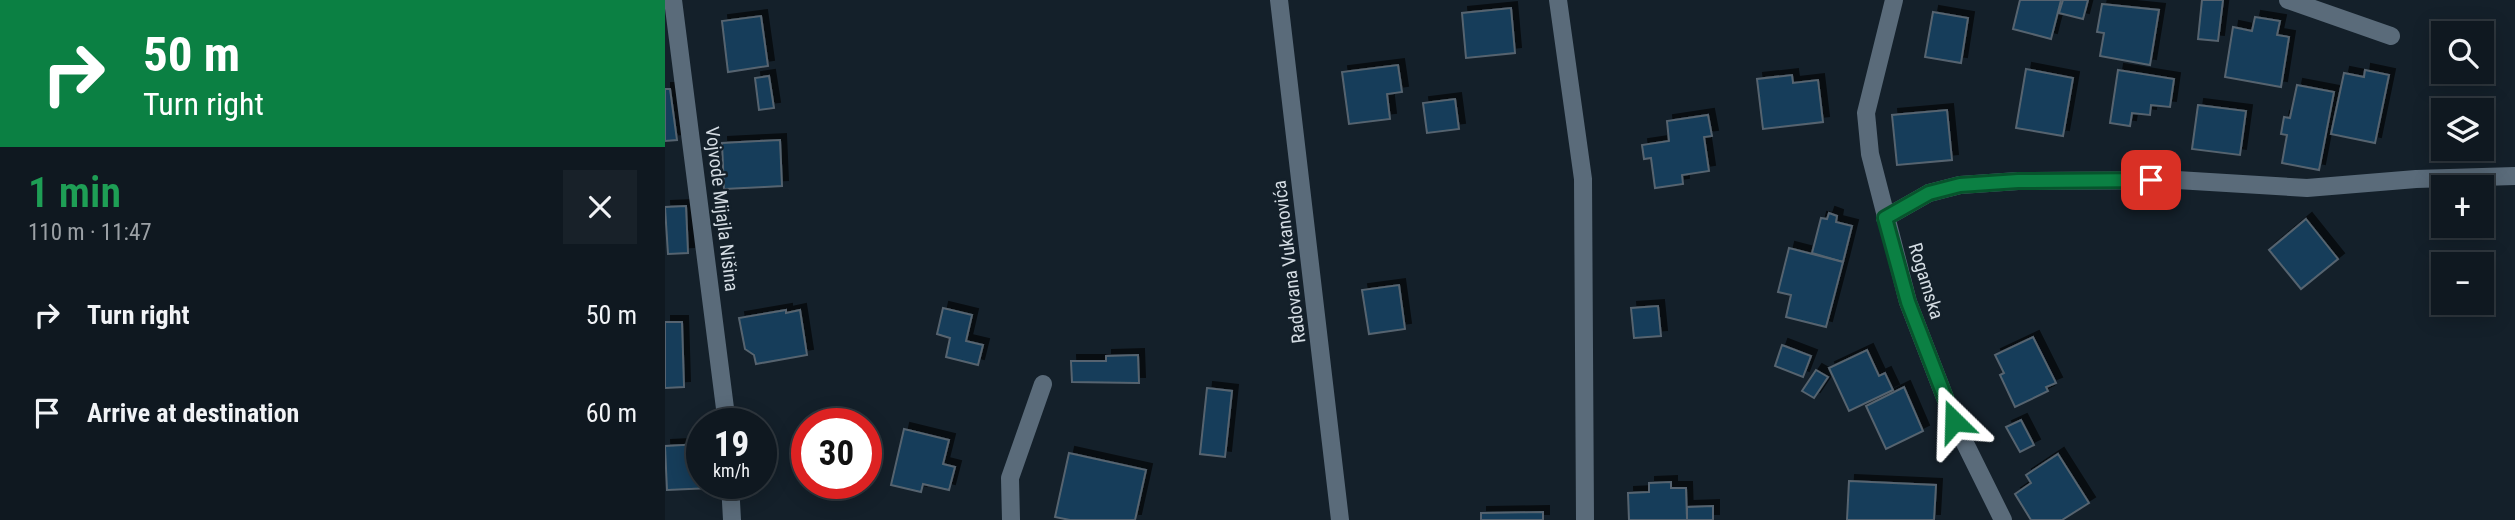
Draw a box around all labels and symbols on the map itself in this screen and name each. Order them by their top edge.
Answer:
street label: Vojvode Mijajla Nišina [700,125,744,293]
pin [2121,150,2181,210]
street label: Radovana Vukanovića [1268,179,1310,345]
street label: Rogamska [1903,240,1949,322]
position arrow [1917,384,1991,458]
speed limit sign: 30 [791,408,882,499]

